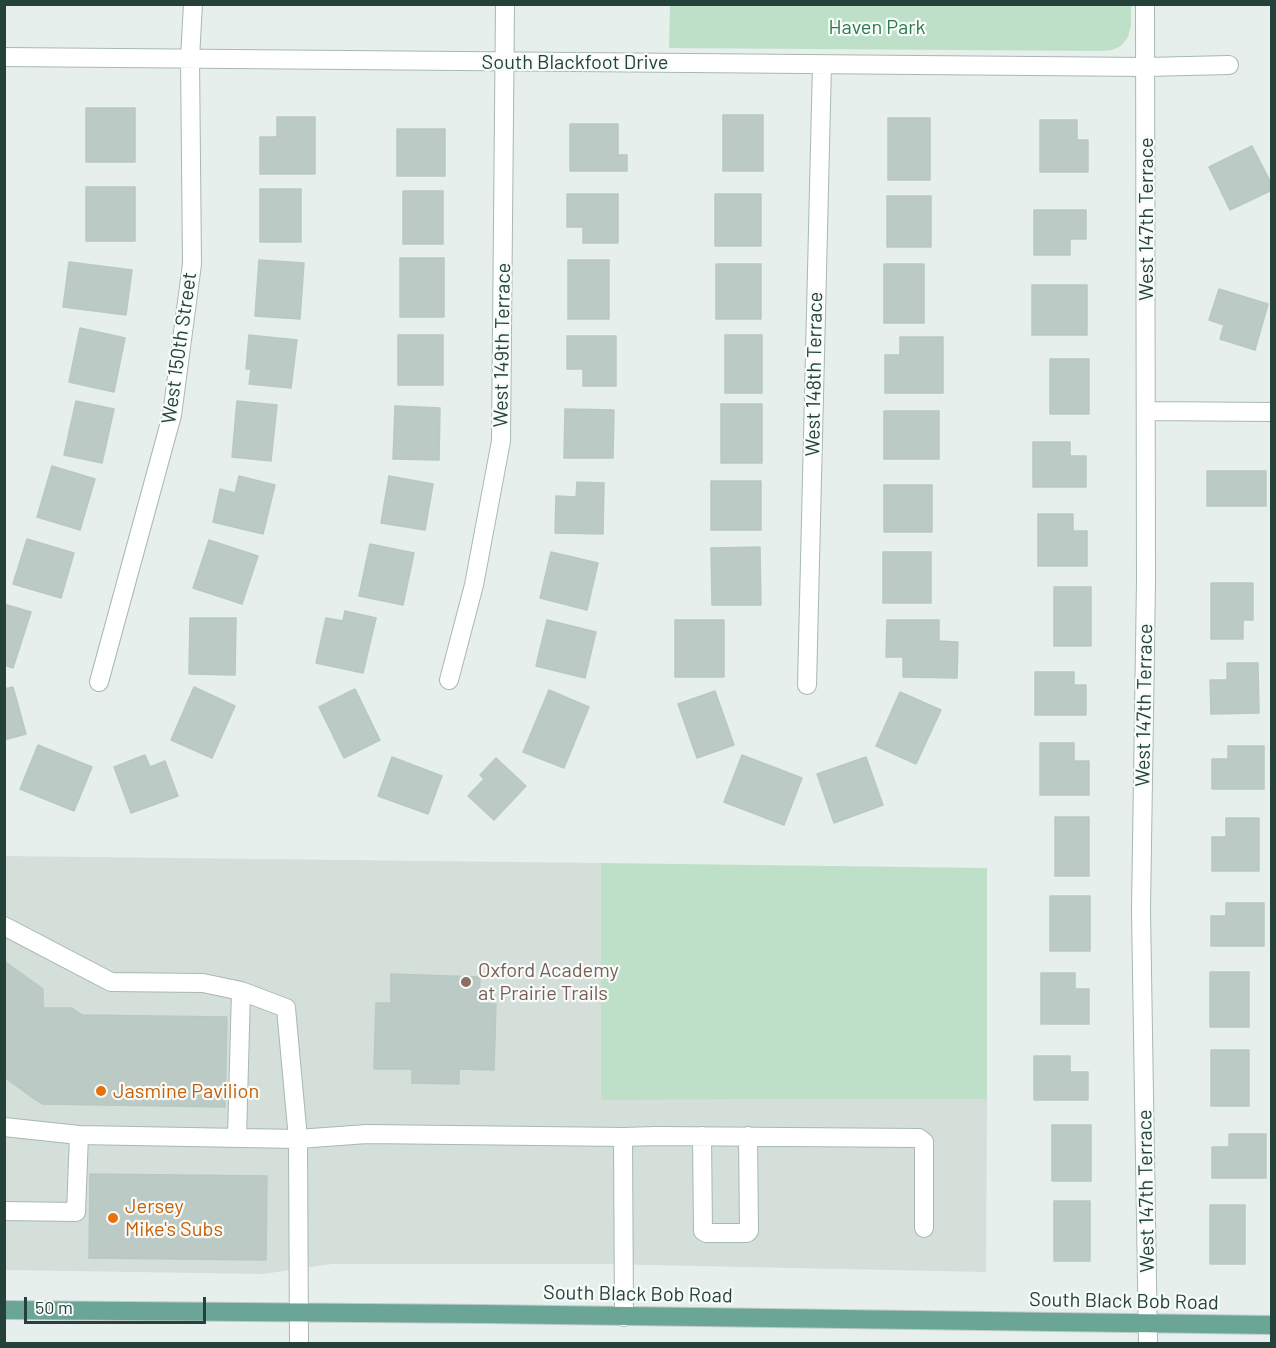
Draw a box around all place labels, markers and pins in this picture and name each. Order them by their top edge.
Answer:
place label: Oxford Academy at Prairie Trails [478,958,619,1005]
marker: Oxford Academy at Prairie Trails [459,975,473,989]
place label: Jasmine Pavilion [113,1079,259,1103]
marker: Jasmine Pavilion [94,1084,108,1098]
place label: Jersey Mike's Subs [125,1194,223,1241]
marker: Jersey Mike's Subs [106,1211,120,1225]

